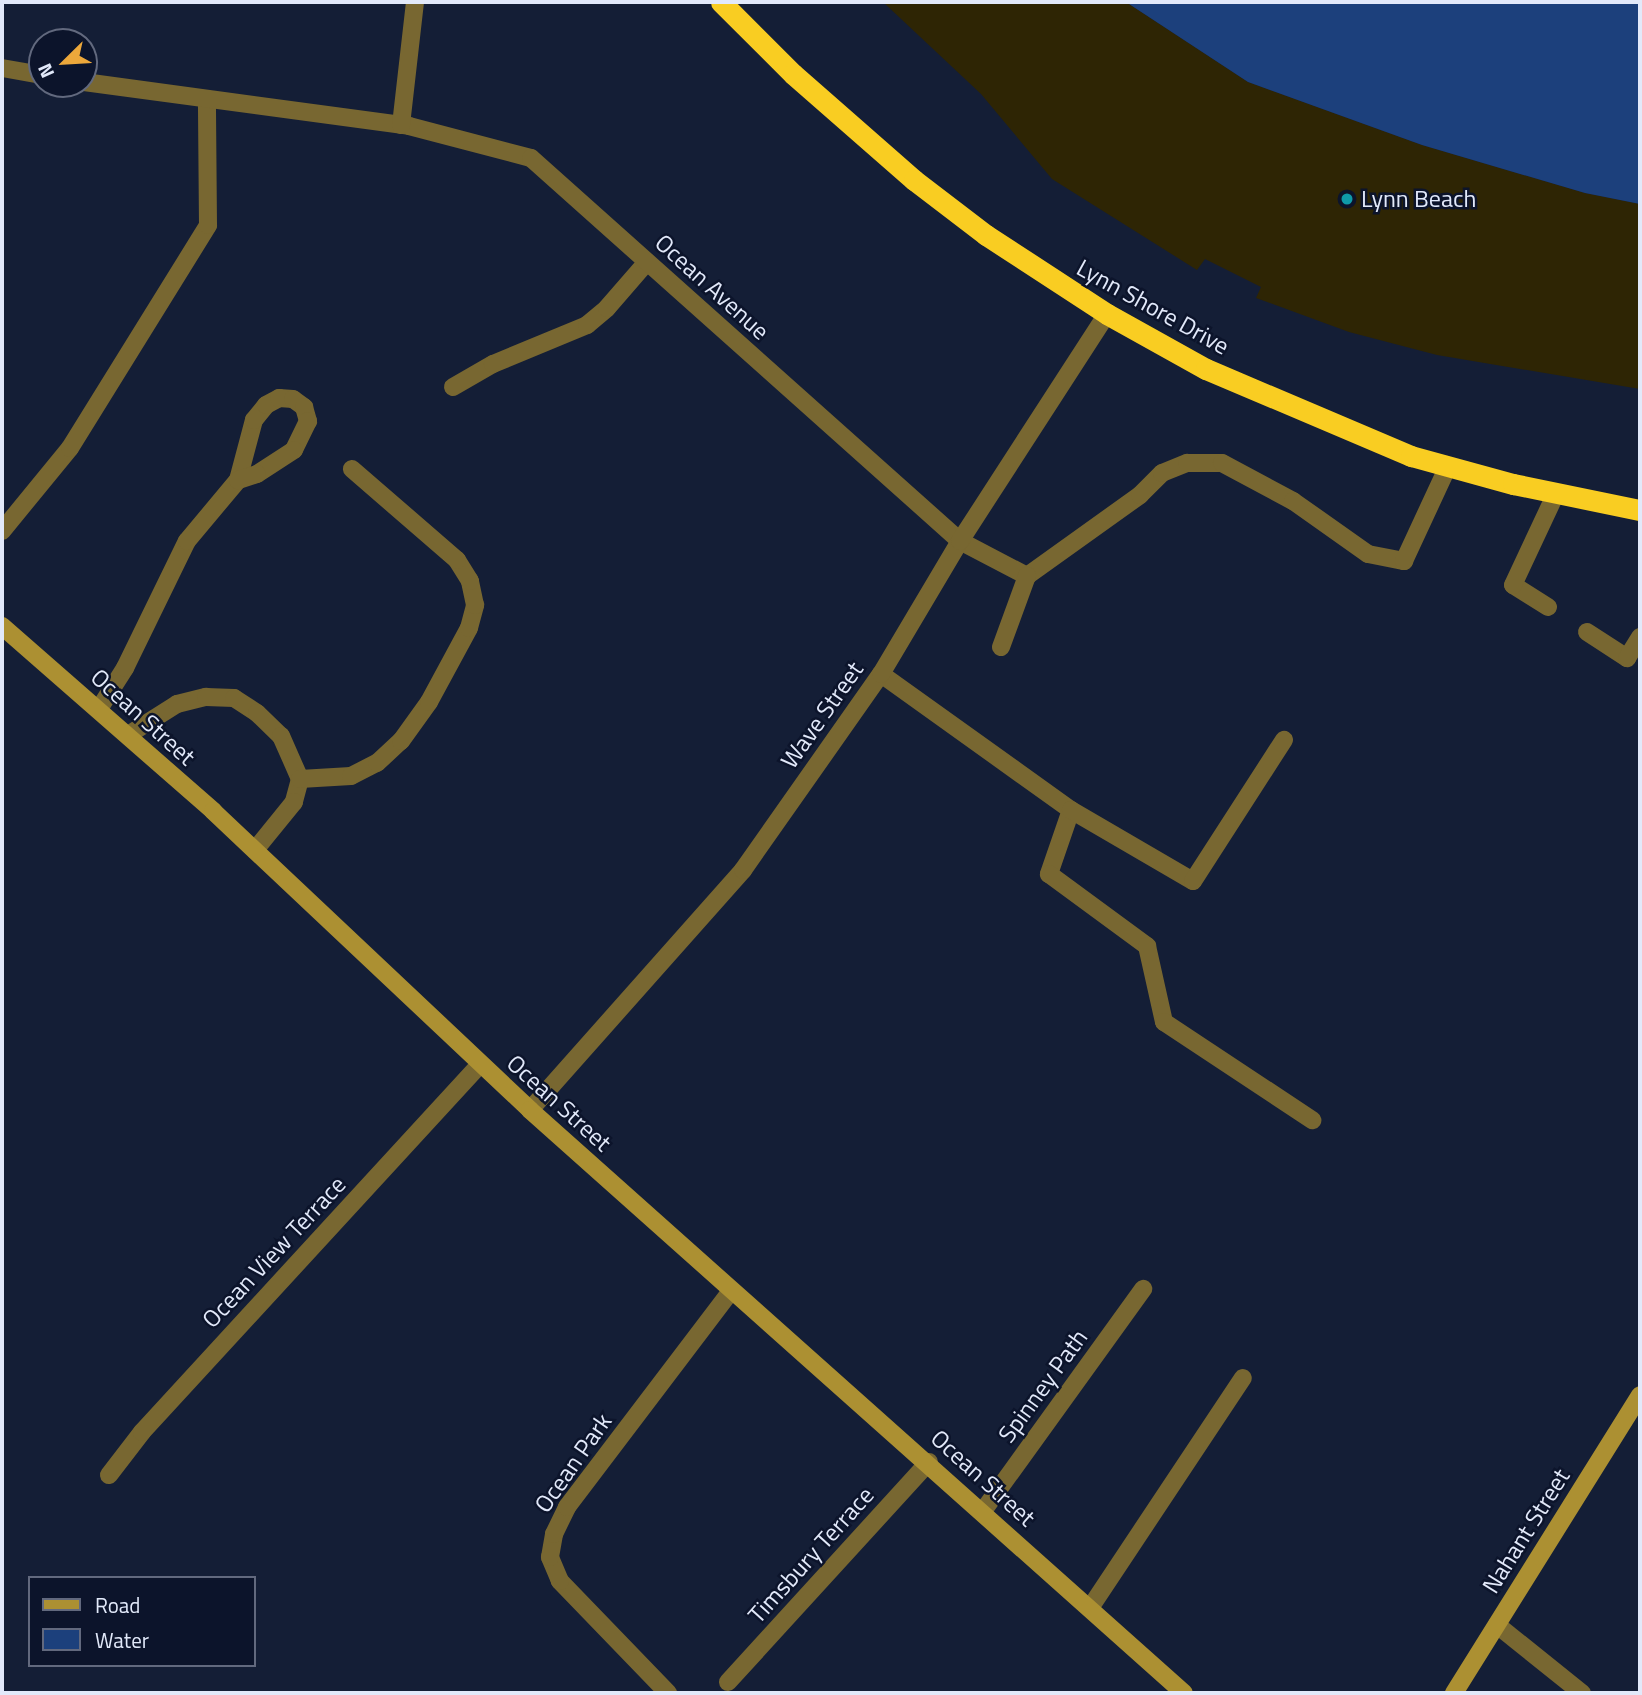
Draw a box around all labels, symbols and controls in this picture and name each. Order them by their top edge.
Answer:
north arrow [28,28,98,98]
text: N [29,59,61,83]
place label: Lynn Beach [1361,185,1476,213]
marker: Lynn Beach [1339,191,1355,207]
street label: Ocean Avenue [649,228,775,346]
street label: Lynn Shore Drive [1072,253,1234,361]
street label: Wave Street [775,656,869,774]
street label: Ocean Street [85,663,201,771]
street label: Ocean Street [501,1049,617,1157]
street label: Ocean View Terrace [196,1170,352,1334]
street label: Spinney Path [992,1324,1094,1448]
street label: Ocean Park [528,1408,618,1518]
street label: Ocean Street [925,1424,1041,1532]
street label: Nahant Street [1476,1463,1576,1599]
street label: Timsbury Terrace [742,1481,880,1629]
legend [28,1576,256,1667]
text: Road [95,1589,140,1621]
text: Water [95,1624,149,1656]

